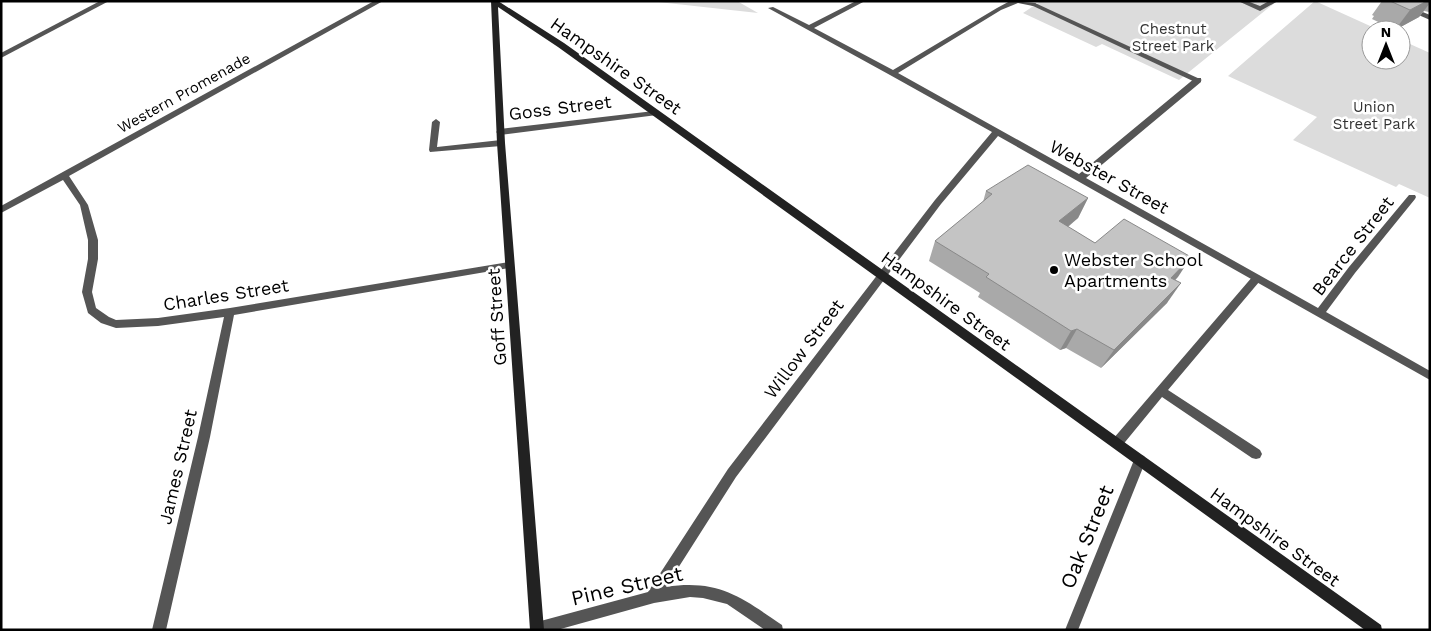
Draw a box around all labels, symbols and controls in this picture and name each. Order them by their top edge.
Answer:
street label: Hampshire Street [547,13,686,119]
park label: Chestnut Street Park [1132,20,1215,55]
north arrow [1361,20,1411,70]
text: N [1381,24,1391,40]
street label: Western Promenade [115,49,253,137]
street label: Goss Street [507,91,613,124]
park label: Union Street Park [1333,98,1416,133]
street label: Webster Street [1046,135,1173,218]
street label: Bearce Street [1307,192,1398,300]
street label: Hampshire Street [877,247,1015,355]
place label: Webster School Apartments [1064,249,1203,291]
marker: Webster School Apartments [1048,264,1060,276]
street label: Goff Street [483,267,510,366]
street label: Charles Street [162,274,291,315]
street label: Willow Street [760,295,848,402]
street label: James Street [154,407,201,526]
street label: Oak Street [1054,481,1119,592]
street label: Hampshire Street [1206,483,1344,591]
street label: Pine Street [569,560,685,611]

